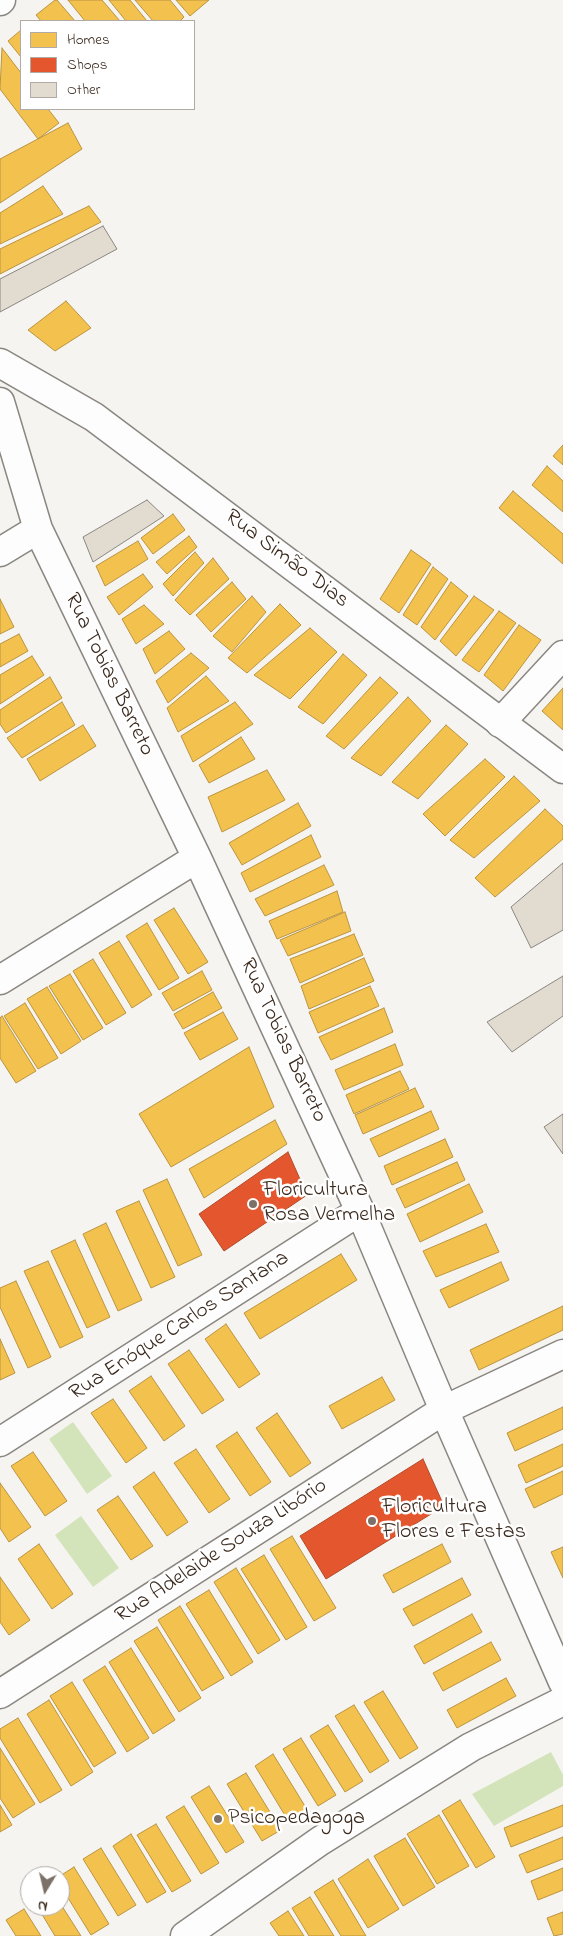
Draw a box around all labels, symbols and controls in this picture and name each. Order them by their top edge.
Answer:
legend [20,20,195,110]
text: Homes [67,29,110,51]
text: Shops [67,54,107,76]
text: Other [67,79,100,101]
street label: Rua Simão Dias [219,505,353,615]
street label: Rua Tobias Barreto [57,589,159,761]
street label: Rua Tobias Barreto [232,955,332,1127]
place label: Floricultura Rosa Vermelha [263,1178,395,1230]
marker: Floricultura Rosa Vermelha [247,1198,259,1210]
street label: Rua Enóque Carlos Santana [65,1246,295,1408]
street label: Rua Adelaide Souza Libório [111,1474,333,1630]
place label: Floricultura Flores e Festas [382,1495,526,1546]
marker: Floricultura Flores e Festas [366,1515,378,1527]
place label: Psicopedagoga [228,1806,365,1832]
marker: Psicopedagoga [212,1813,224,1825]
north arrow [20,1866,70,1916]
text: N [36,1894,49,1916]

